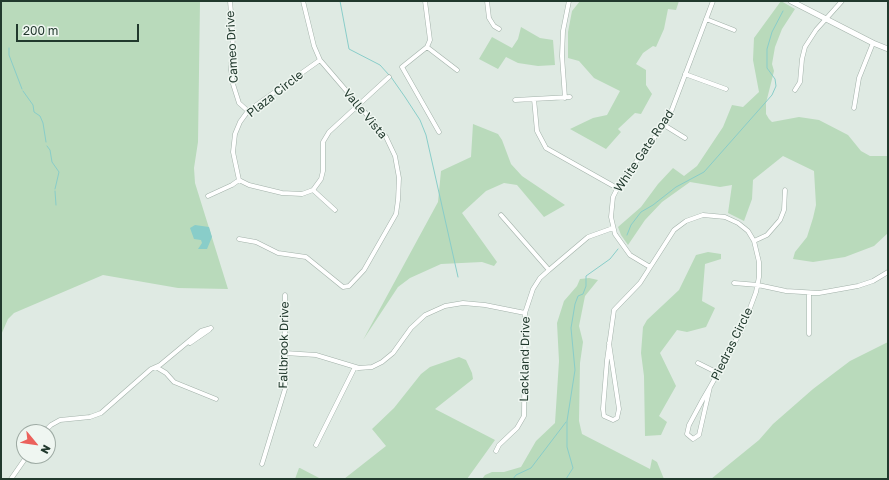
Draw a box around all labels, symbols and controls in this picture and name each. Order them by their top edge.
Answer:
street label: Cameo Drive [223,10,241,84]
scale bar [18,16,141,42]
text: 200 m [23,23,58,38]
street label: Plaza Circle [244,68,306,120]
street label: Valle Vista [340,86,390,142]
street label: White Gate Road [611,107,677,195]
street label: Fallbrook Drive [276,301,292,389]
street label: Piedras Circle [708,305,756,383]
street label: Lackland Drive [517,316,533,402]
north arrow [16,424,56,464]
text: N [38,443,54,456]

